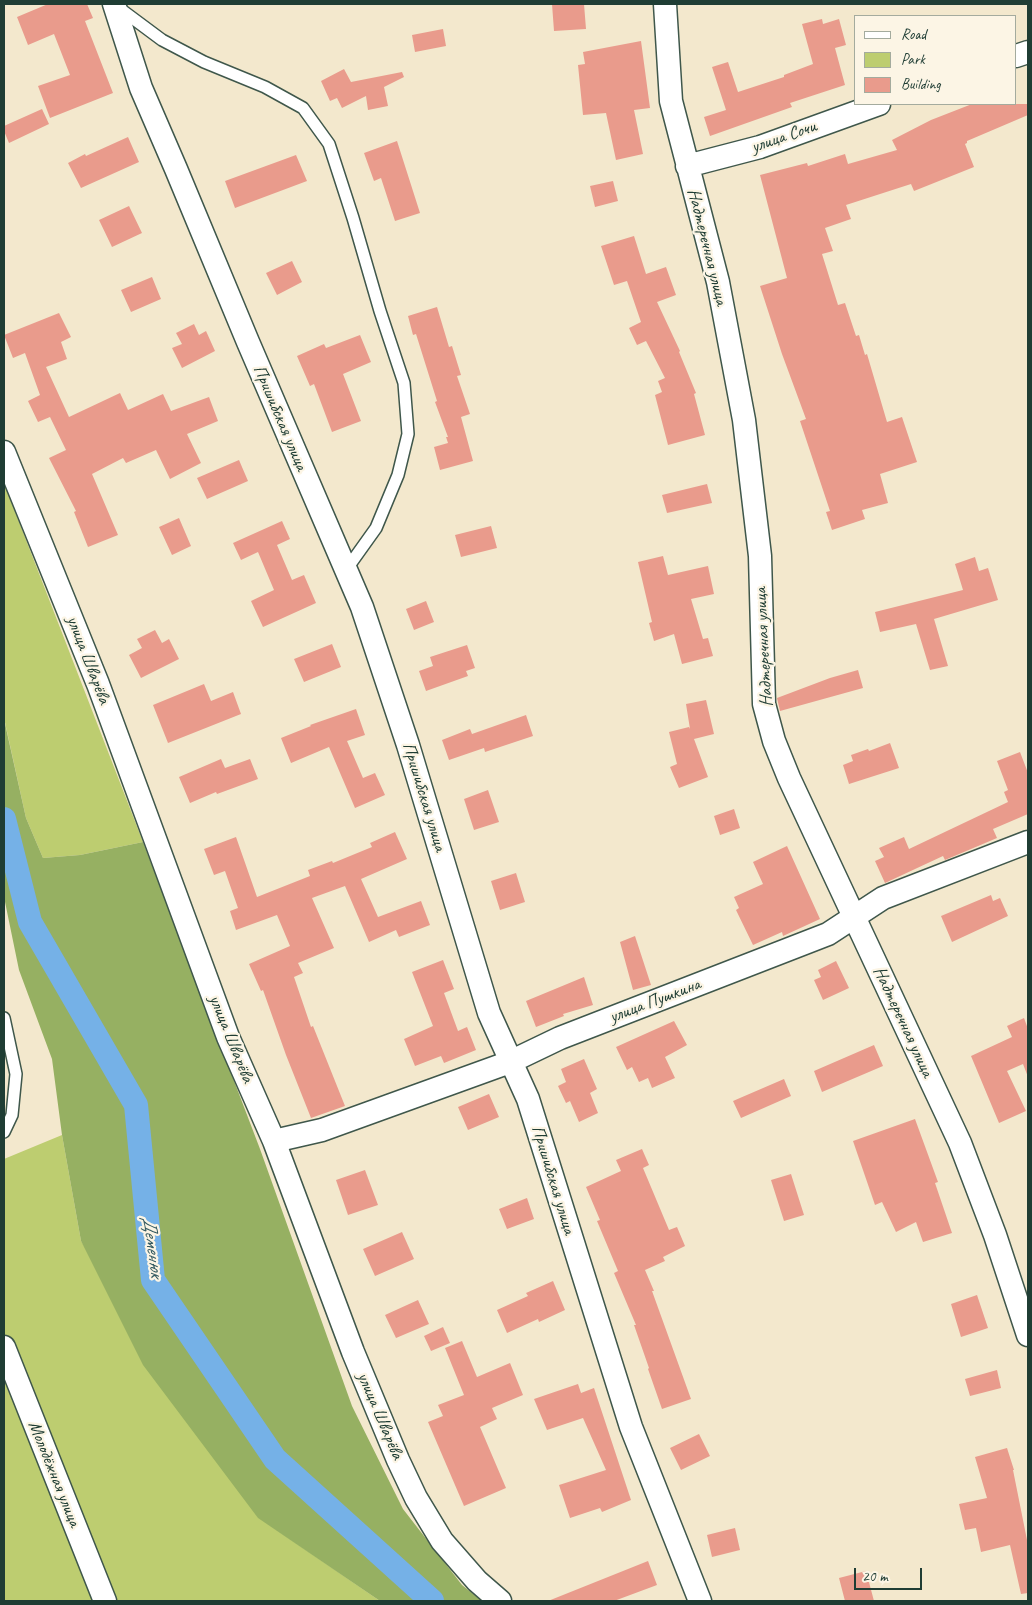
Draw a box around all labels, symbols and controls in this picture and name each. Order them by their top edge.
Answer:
legend [854,15,1017,105]
text: Road [901,25,926,44]
text: Park [901,50,925,69]
text: Building [901,75,940,94]
street label: улица Сочи [749,116,819,158]
street label: Надтеречная улица [682,186,732,308]
street label: Пришибская улица [248,362,312,474]
street label: Надтеречная улица [750,587,778,707]
street label: улица Шварёва [61,613,115,707]
street label: Пришибская улица [397,740,451,854]
street label: Надтеречная улица [868,963,938,1081]
street label: улица Пушкина [606,974,704,1028]
street label: улица Шварёва [204,992,258,1086]
street label: Пришибская улица [526,1123,580,1237]
water label: Деменюк [136,1215,168,1279]
street label: улица Шварёва [352,1369,408,1463]
street label: Молодёжная улица [23,1418,85,1530]
scale bar [857,1558,924,1590]
text: 20 m [862,1567,888,1586]

